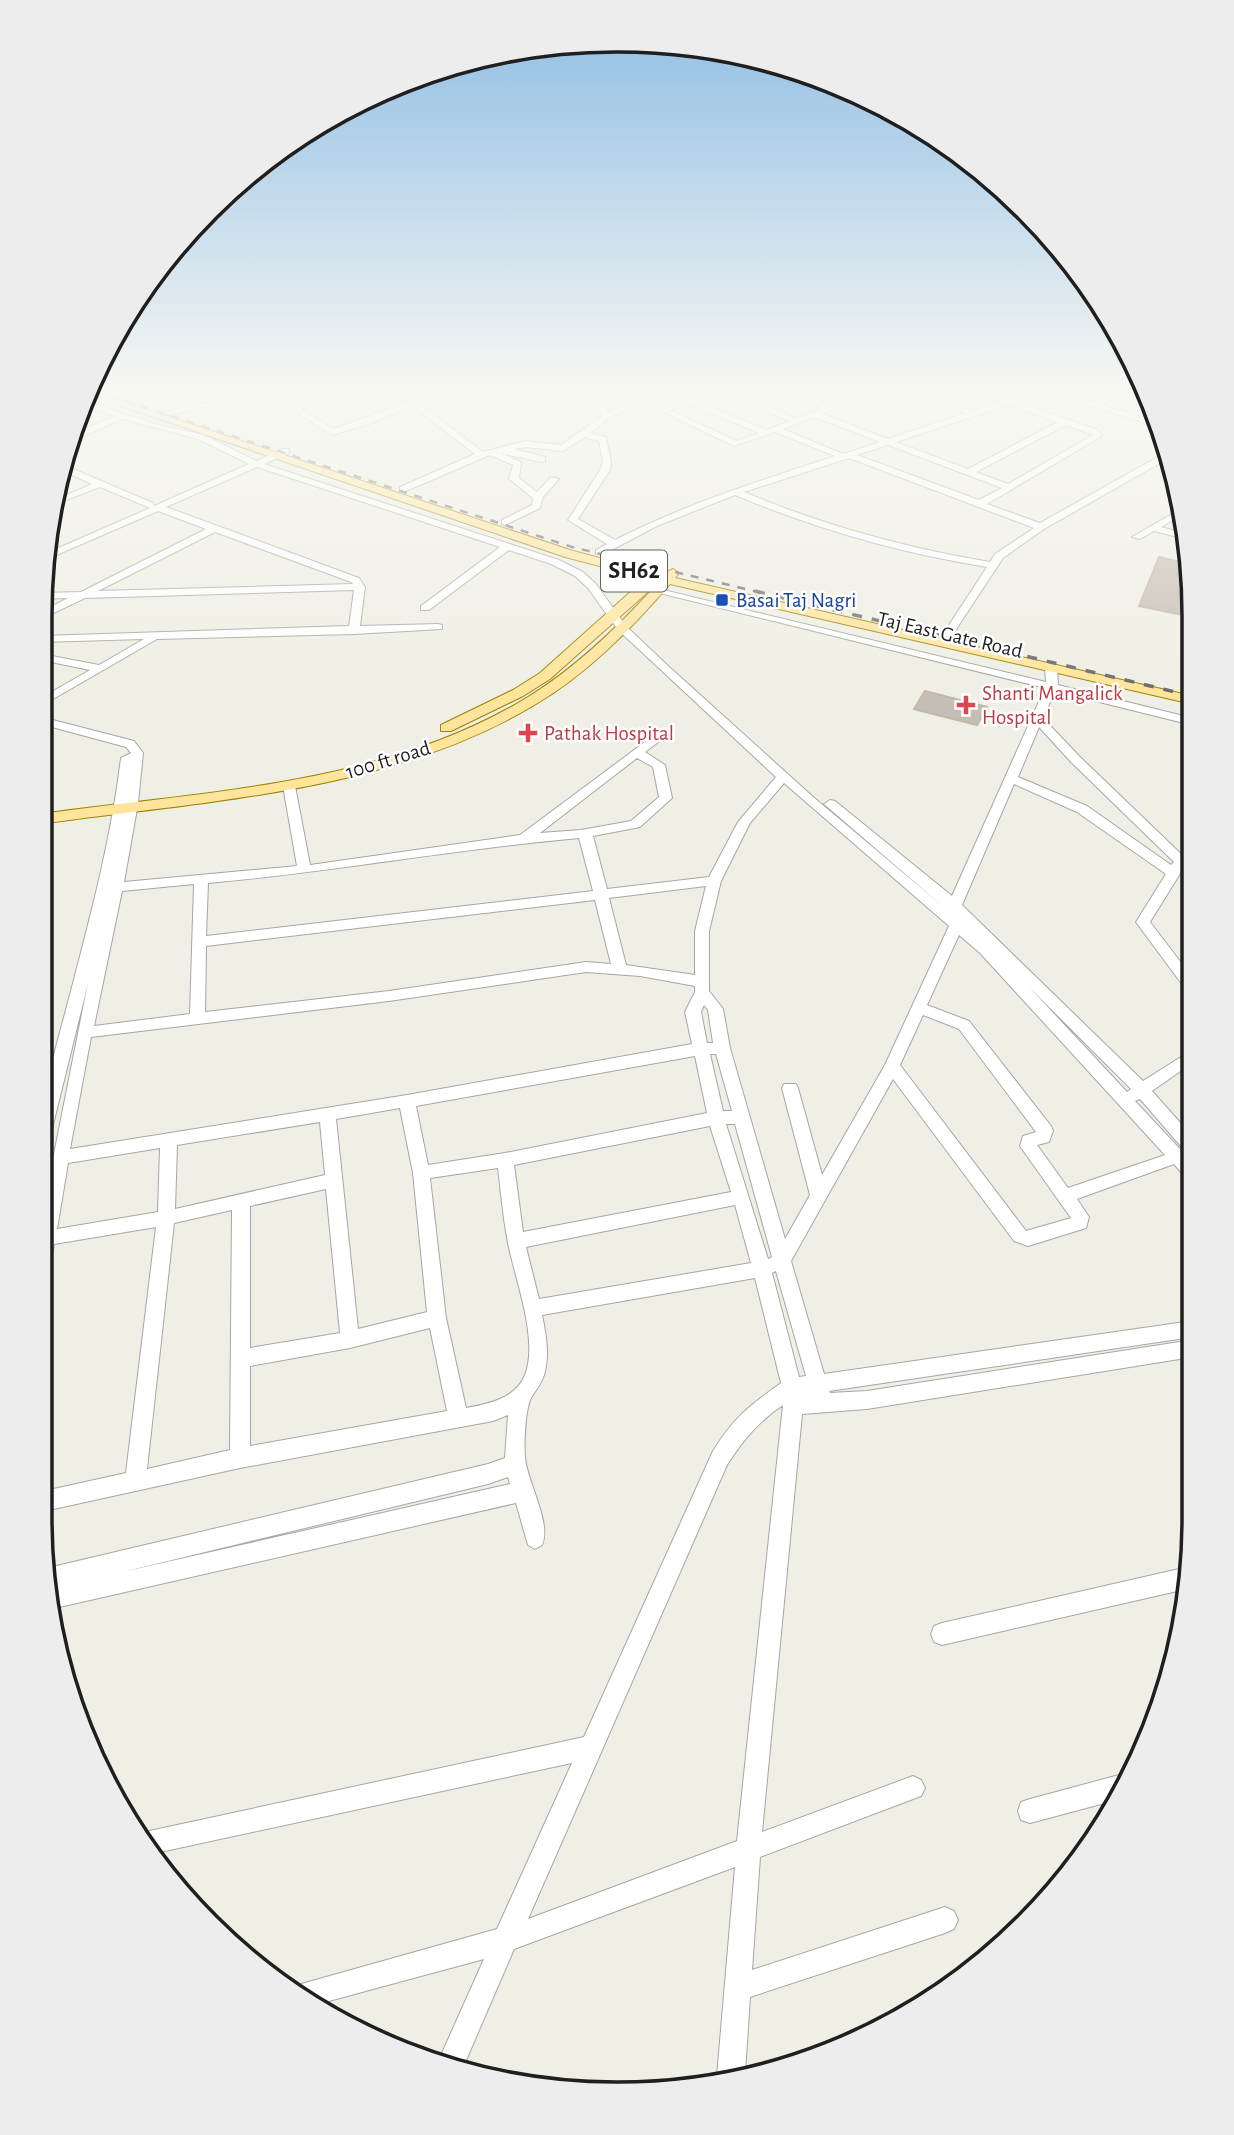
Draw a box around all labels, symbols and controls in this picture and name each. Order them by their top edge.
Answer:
road number: SH62 [601,550,667,592]
place label: Basai Taj Nagri [736,590,856,611]
marker: Basai Taj Nagri [714,592,730,608]
street label: Taj East Gate Road [875,608,1025,662]
place label: Shanti Mangalick Hospital [982,683,1123,728]
marker: Shanti Mangalick Hospital [956,695,976,715]
marker: Pathak Hospital [518,723,538,743]
place label: Pathak Hospital [544,723,674,744]
street label: 100 ft road [343,737,433,783]

